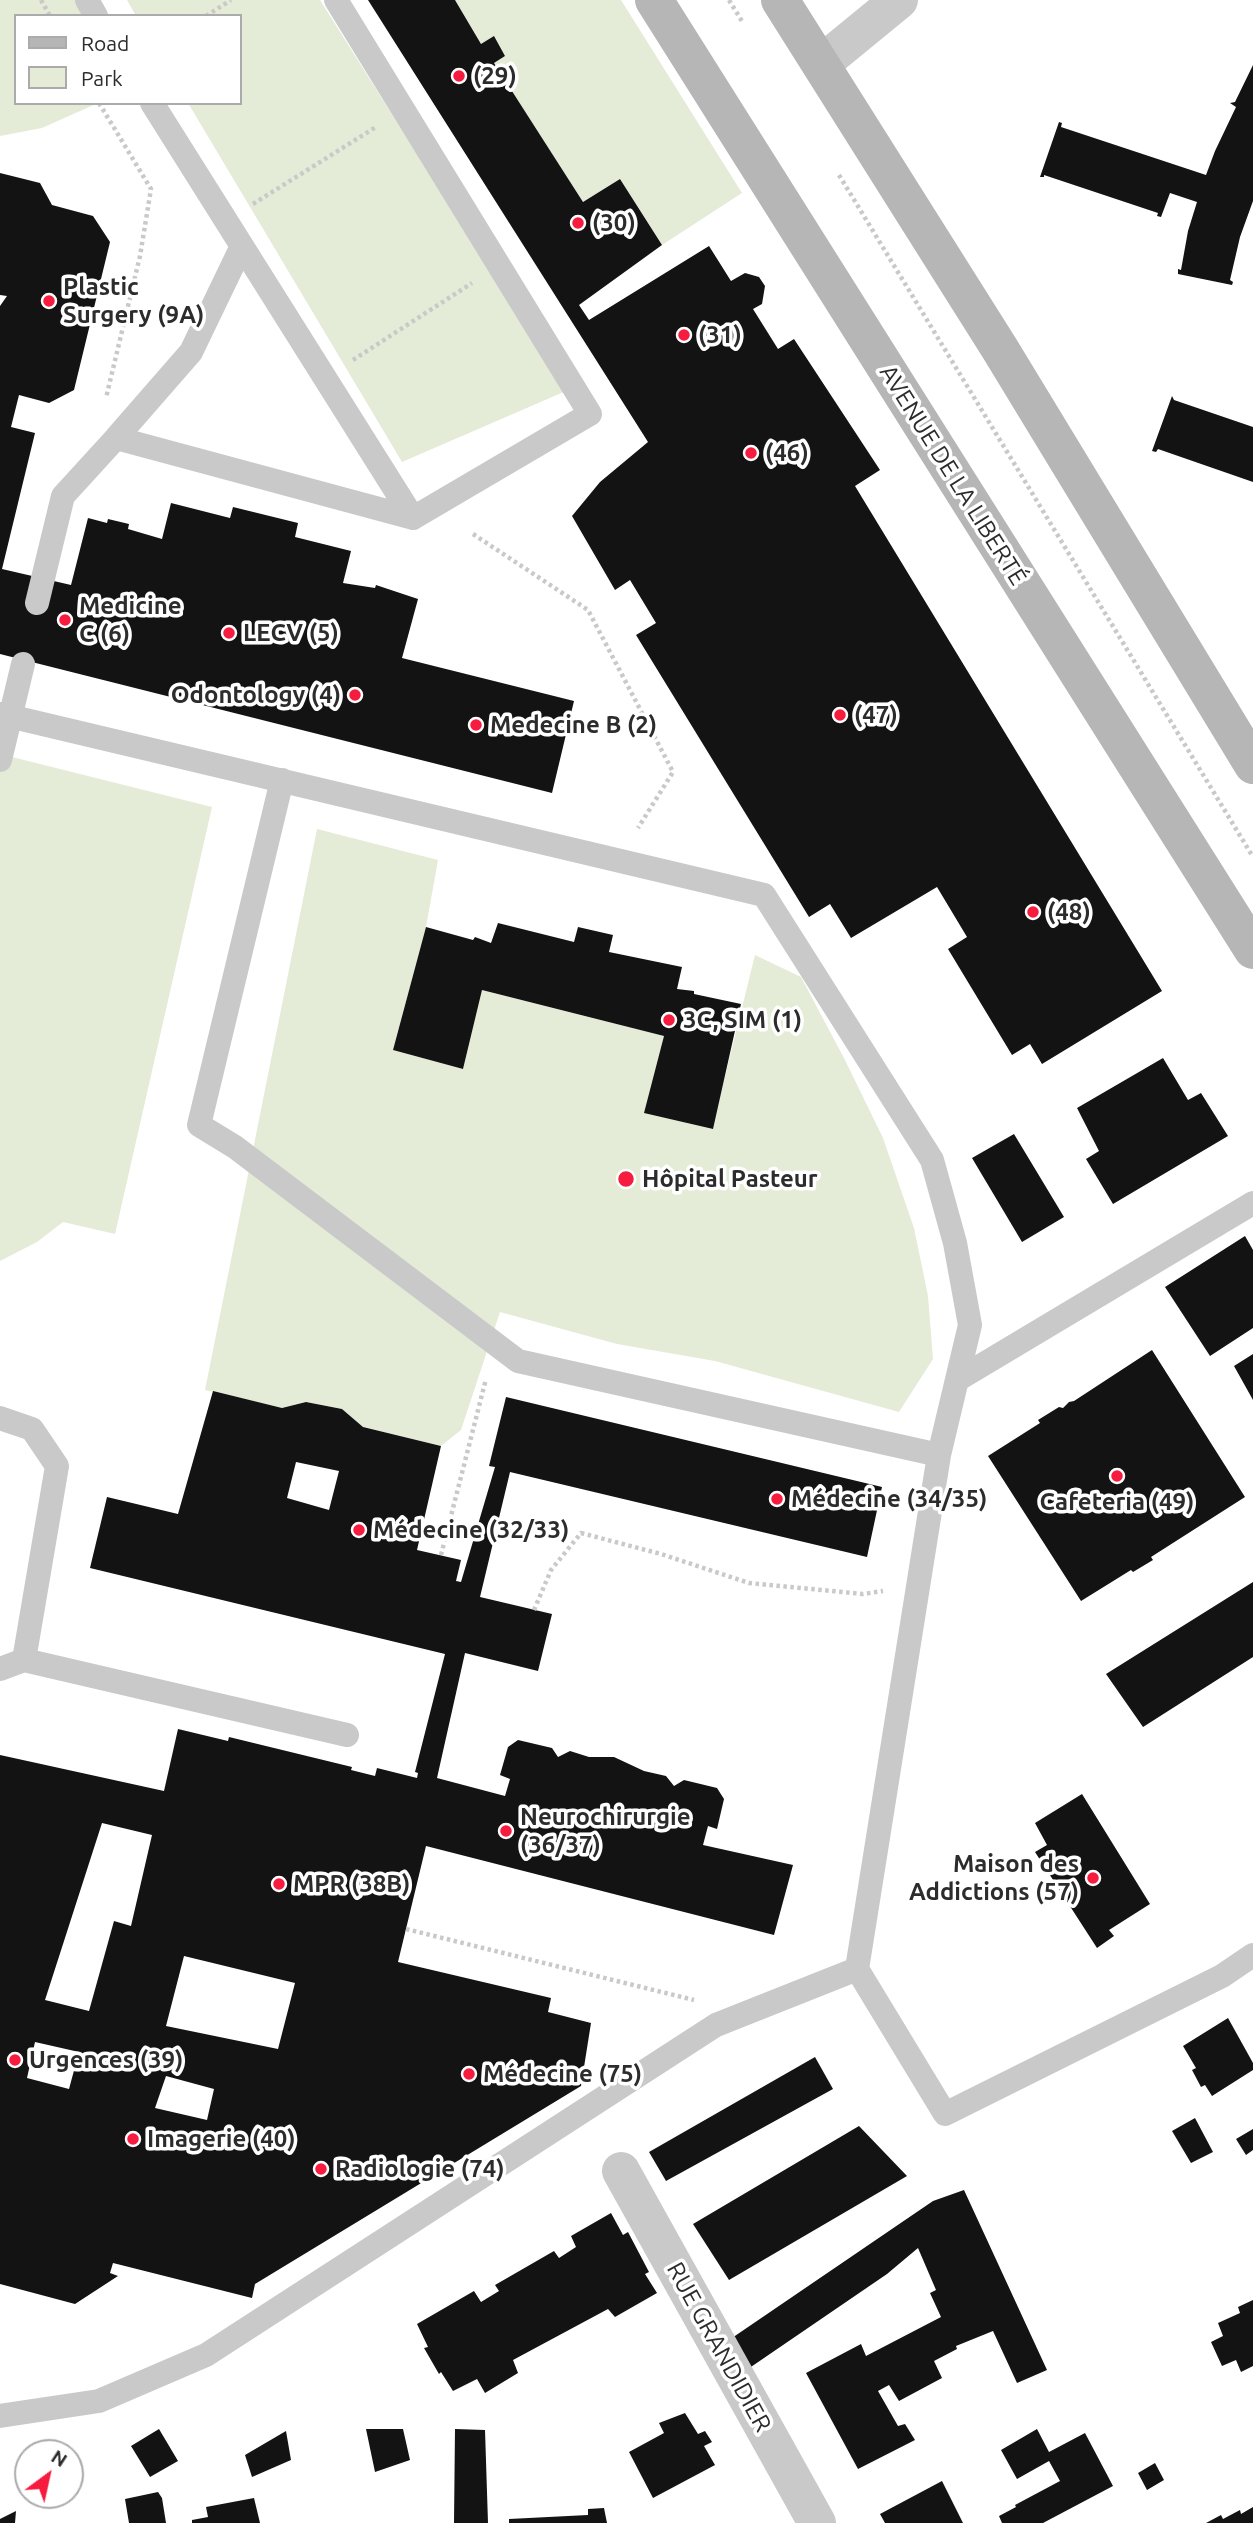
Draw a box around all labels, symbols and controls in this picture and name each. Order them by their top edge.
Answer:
legend [14,14,242,105]
text: Road [81,31,129,55]
place label: (29) [473,62,517,90]
text: Park [81,66,123,90]
marker: (29) [451,68,467,84]
place label: (30) [592,209,636,237]
marker: (30) [570,215,586,231]
place label: Plastic Surgery (9A) [63,273,204,329]
marker: Plastic Surgery (9A) [41,293,57,309]
place label: (31) [698,321,742,349]
marker: (31) [676,327,692,343]
street label: AVENUE DE LA LIBERTÉ [873,360,1033,590]
place label: (46) [765,439,809,467]
marker: (46) [743,445,759,461]
place label: Medicine C (6) [79,592,182,648]
marker: Medicine C (6) [57,612,73,628]
place label: LECV (5) [243,619,339,647]
marker: LECV (5) [221,625,237,641]
place label: Odontology (4) [171,681,341,709]
marker: Odontology (4) [347,687,363,703]
place label: (47) [854,701,898,729]
marker: (47) [832,707,848,723]
place label: Medecine B (2) [490,711,657,739]
marker: Medecine B (2) [468,717,484,733]
place label: (48) [1047,898,1091,926]
marker: (48) [1025,904,1041,920]
place label: 3C, SIM (1) [683,1006,802,1034]
marker: 3C, SIM (1) [661,1012,677,1028]
place label: Hôpital Pasteur [642,1165,818,1193]
marker: Hôpital Pasteur [616,1169,636,1189]
marker: Cafeteria (49) [1109,1468,1125,1484]
place label: Médecine (34/35) [791,1485,987,1513]
place label: Cafeteria (49) [1040,1488,1194,1516]
marker: Médecine (34/35) [769,1491,785,1507]
place label: Médecine (32/33) [373,1516,569,1544]
marker: Médecine (32/33) [351,1522,367,1538]
place label: Neurochirurgie (36/37) [520,1803,691,1859]
marker: Neurochirurgie (36/37) [498,1823,514,1839]
place label: Maison des Addictions (57) [909,1850,1079,1906]
place label: MPR (38B) [293,1870,410,1898]
marker: Maison des Addictions (57) [1085,1870,1101,1886]
marker: MPR (38B) [271,1876,287,1892]
place label: Urgences (39) [29,2046,183,2074]
marker: Urgences (39) [7,2052,23,2068]
place label: Médecine (75) [483,2060,642,2088]
marker: Médecine (75) [461,2066,477,2082]
place label: Imagerie (40) [147,2125,296,2153]
marker: Imagerie (40) [125,2131,141,2147]
place label: Radiologie (74) [335,2155,505,2183]
marker: Radiologie (74) [313,2161,329,2177]
street label: RUE GRANDIDIER [661,2257,777,2437]
north arrow [14,2439,84,2509]
text: N [47,2445,71,2471]

